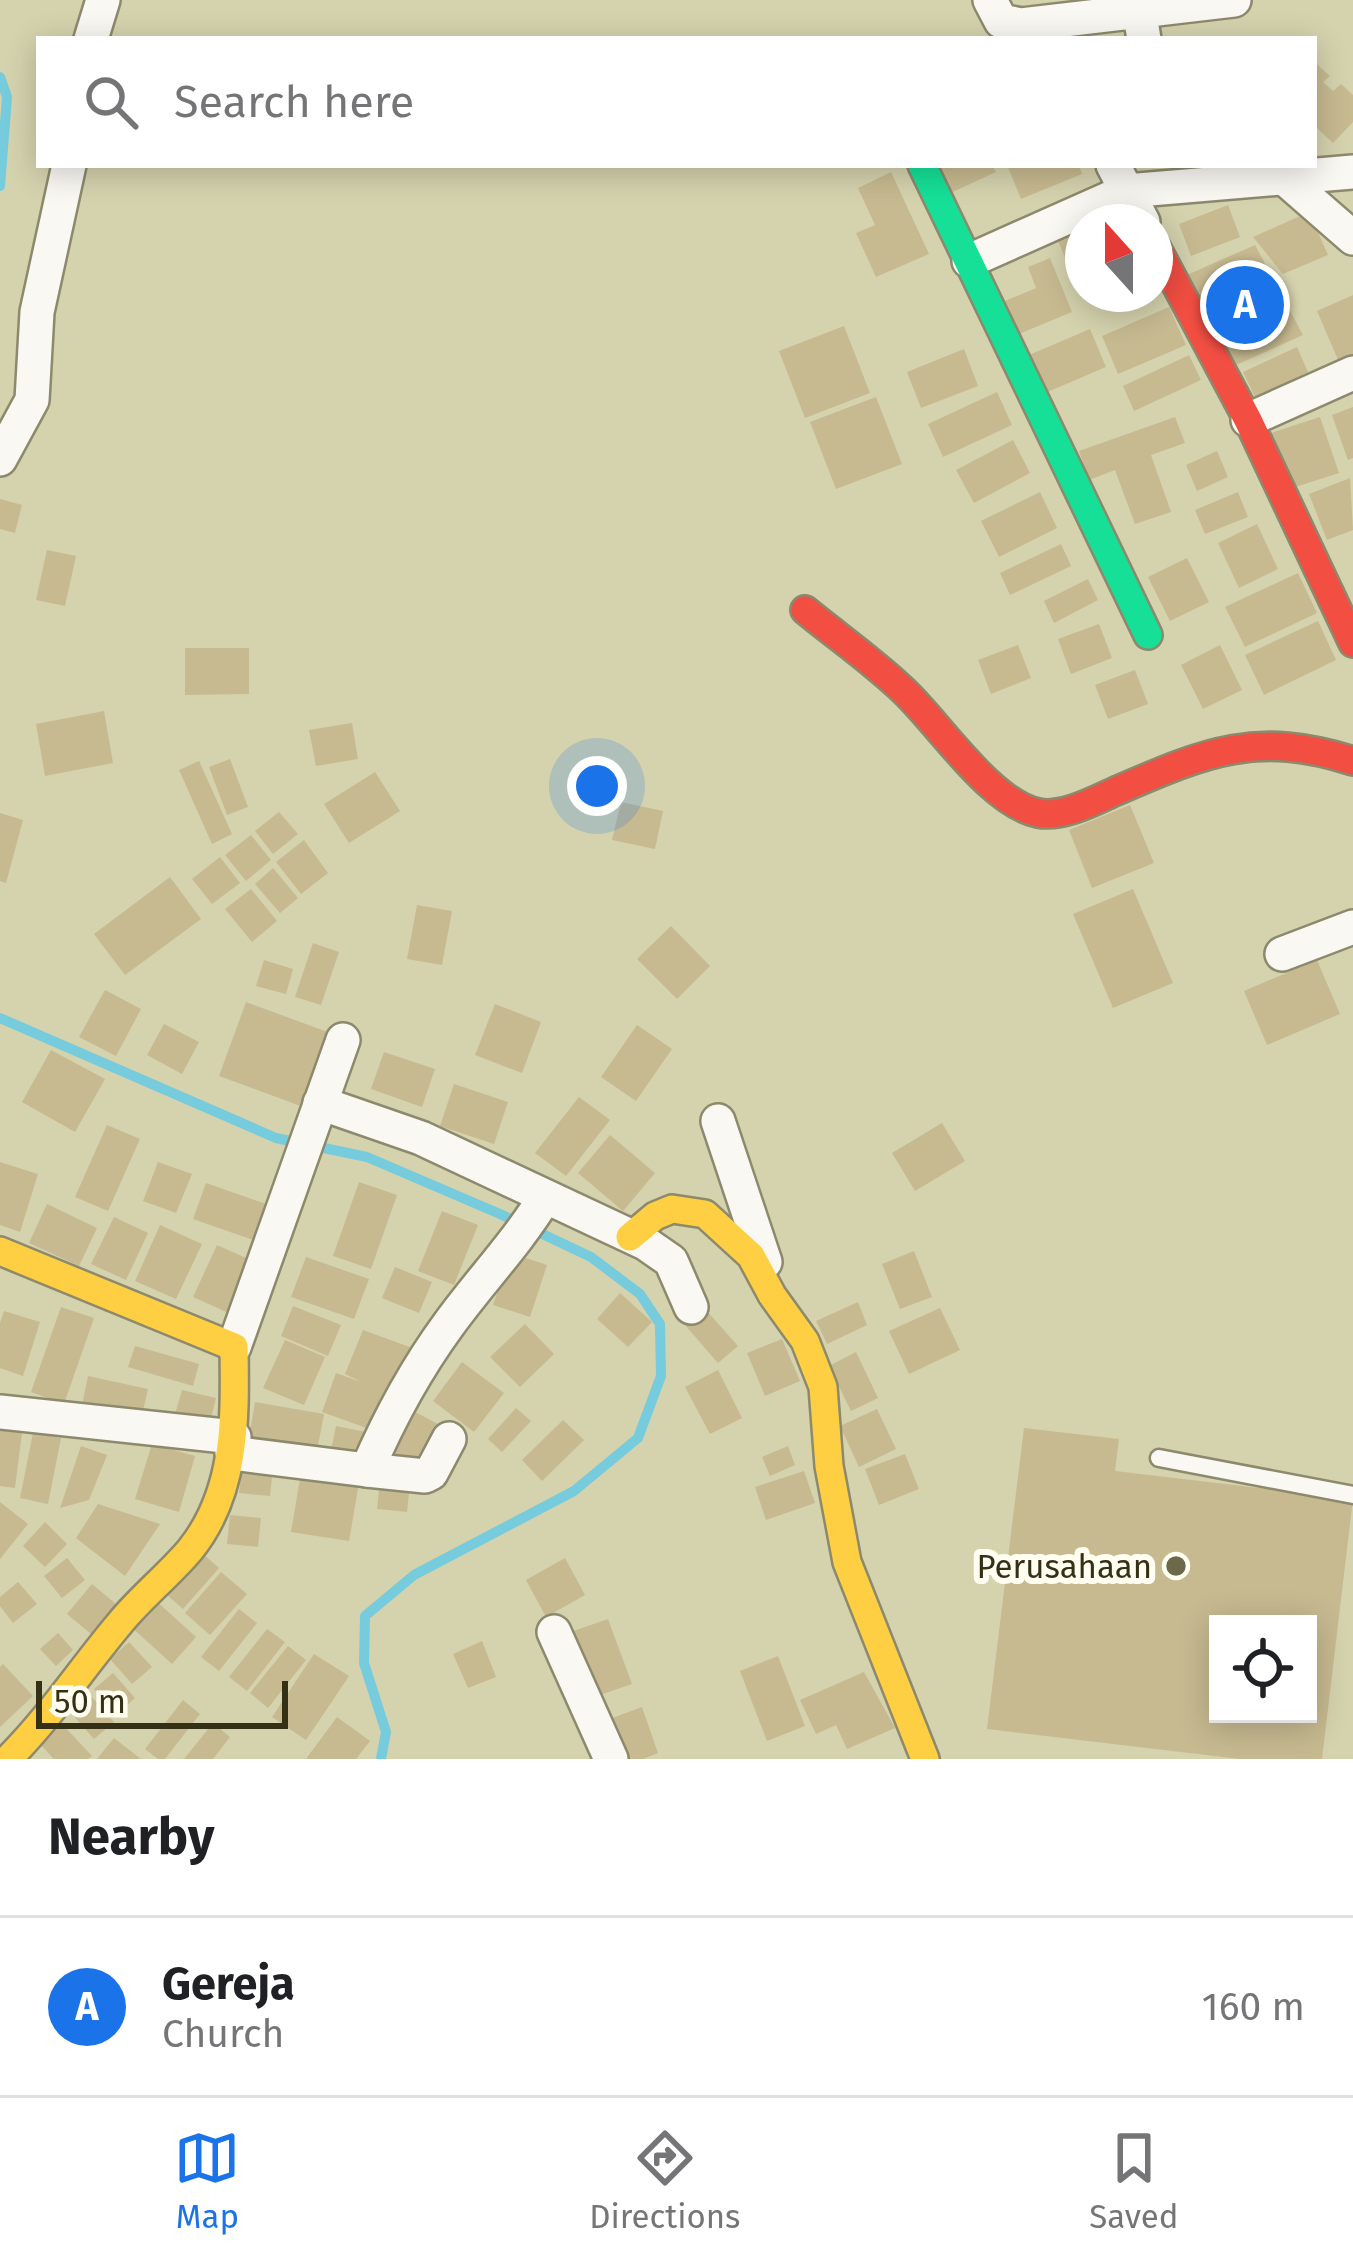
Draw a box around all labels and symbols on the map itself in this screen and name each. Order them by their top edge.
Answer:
north arrow [1065,204,1173,312]
pin: A [1206,260,1284,350]
your location [567,756,627,816]
place label: Perusahaan [976,1547,1152,1587]
marker: Perusahaan [1163,1553,1189,1579]
scale bar [36,1675,288,1728]

